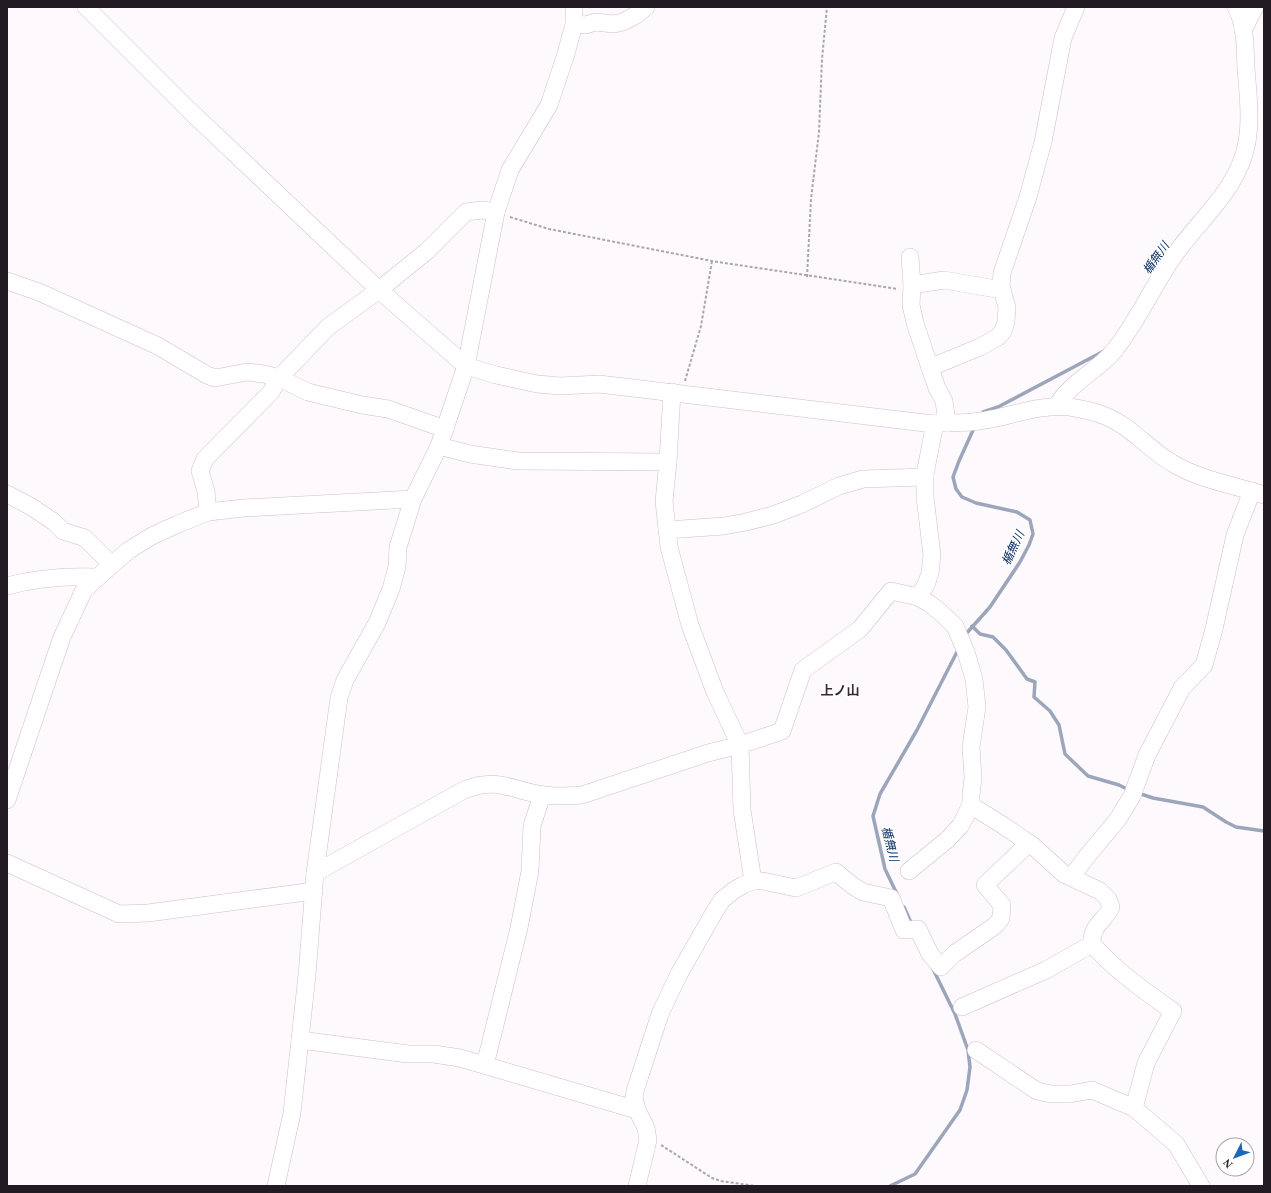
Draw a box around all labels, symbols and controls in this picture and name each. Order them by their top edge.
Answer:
water label: 楯無川 [1140,238,1173,277]
water label: 楯無川 [999,527,1028,567]
district label: 上ノ山 [820,683,860,698]
water label: 楯無川 [879,825,902,865]
north arrow [1215,1137,1255,1177]
text: N [1220,1157,1235,1171]

